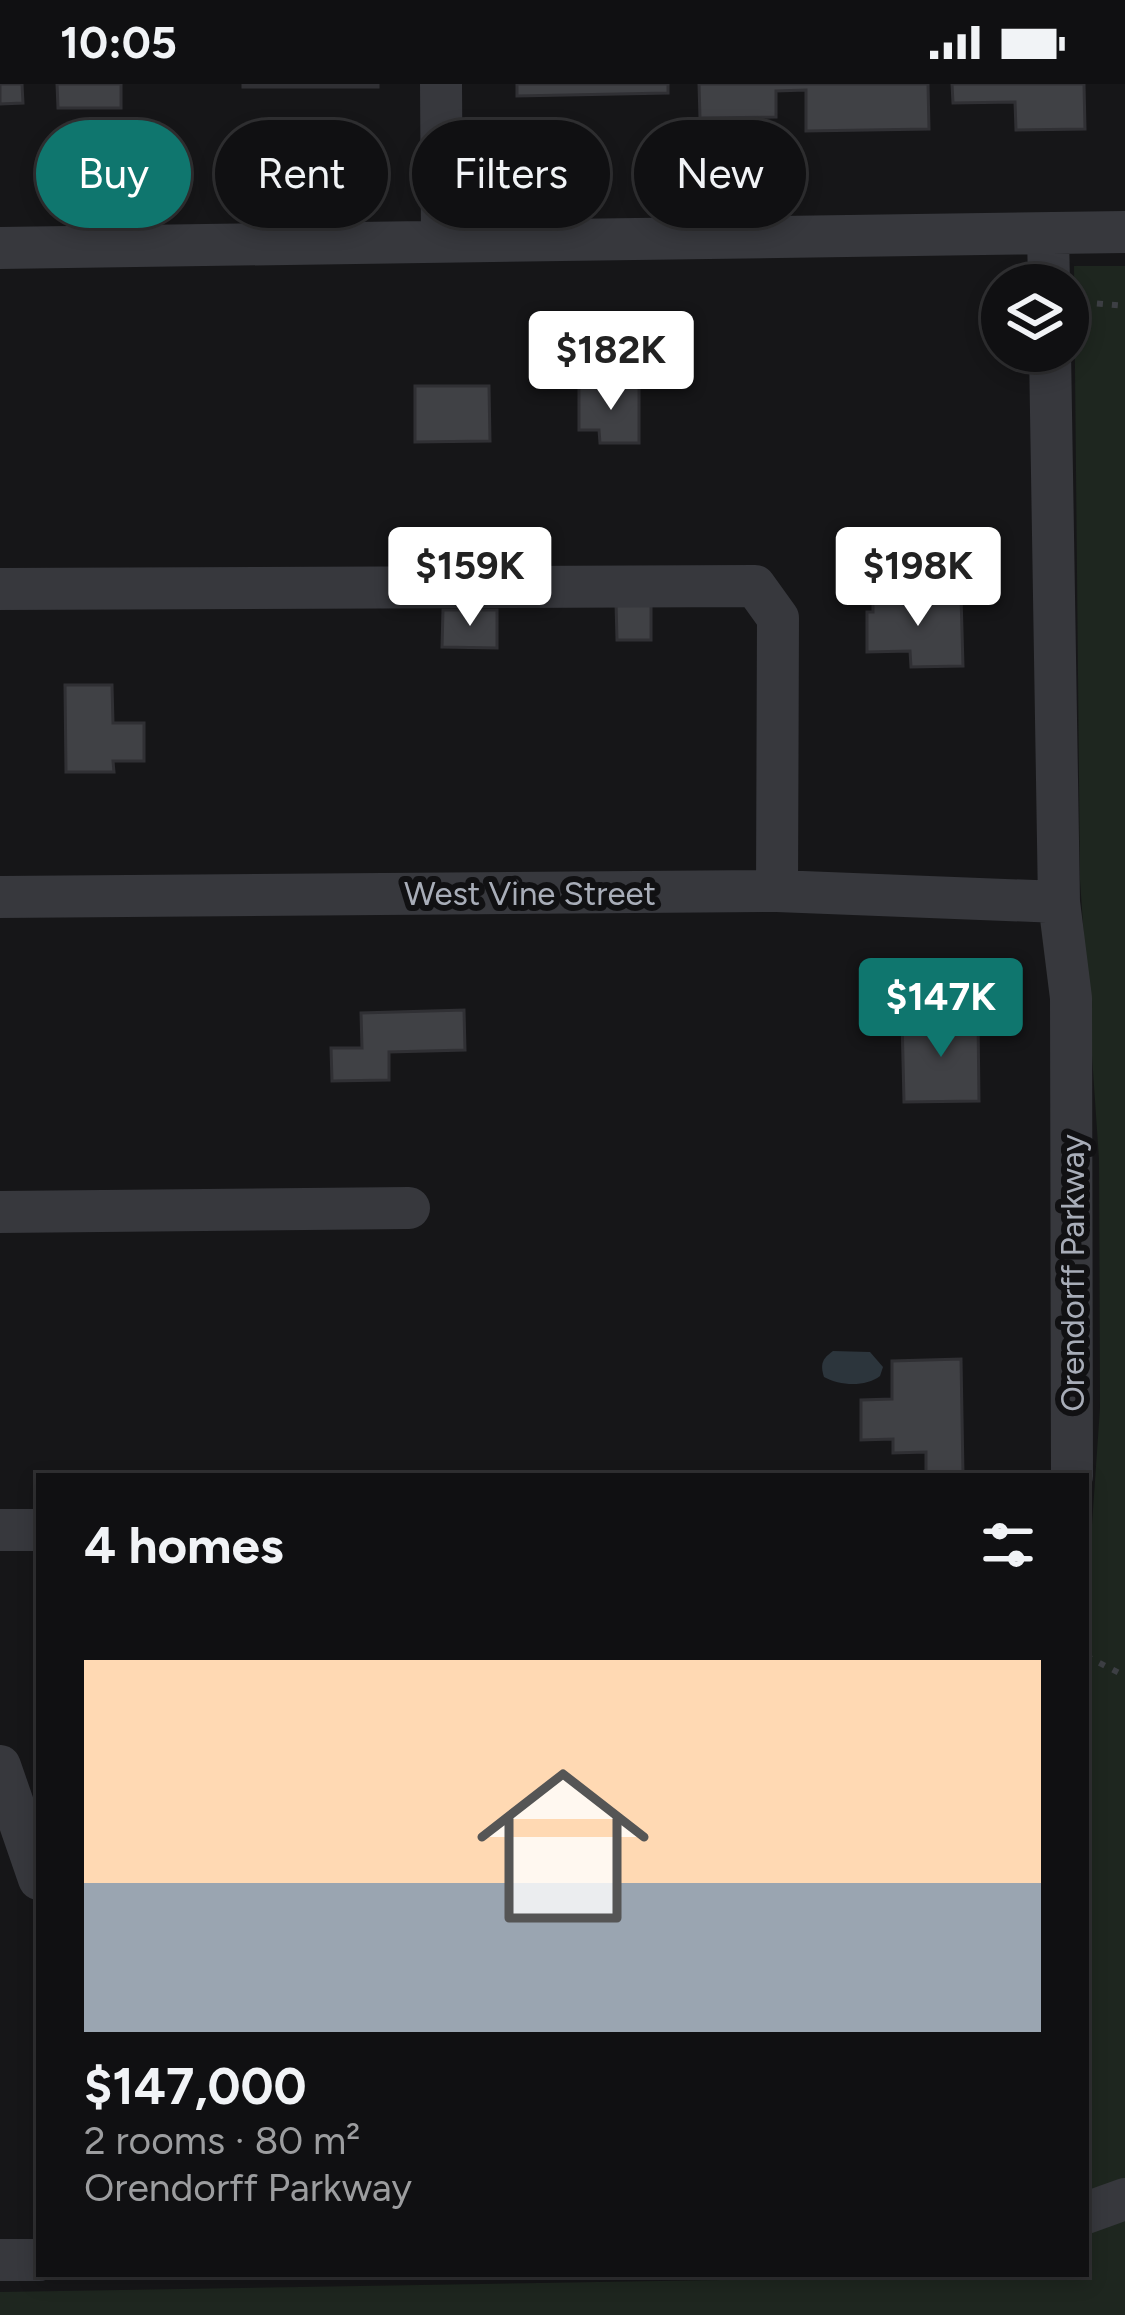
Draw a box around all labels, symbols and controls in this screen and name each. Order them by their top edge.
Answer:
text: 10:05 [60,15,177,69]
chip: Buy [36,120,191,228]
chip: Rent [215,120,388,228]
chip: Filters [412,120,610,228]
chip: New [634,120,806,228]
map controls [981,264,1089,372]
button: layers [981,264,1089,372]
pin: $182K [527,311,695,413]
text: $182K [556,326,666,373]
pin: $159K [386,527,554,629]
pin: $198K [834,527,1002,629]
text: $159K [415,542,525,589]
text: $198K [863,542,973,589]
street label: West Vine Street [404,874,656,913]
pin: $147K [857,958,1025,1060]
text: $147K [886,973,996,1020]
street label: Orendorff Parkway [1053,1134,1092,1412]
icon: filters [975,1512,1041,1578]
text: 4 homes [84,1515,284,1576]
icon: home [455,1738,671,1954]
text: $147,000 [84,2056,307,2117]
text: 2 rooms · 80 m² [84,2117,360,2164]
text: Orendorff Parkway [84,2164,412,2211]

